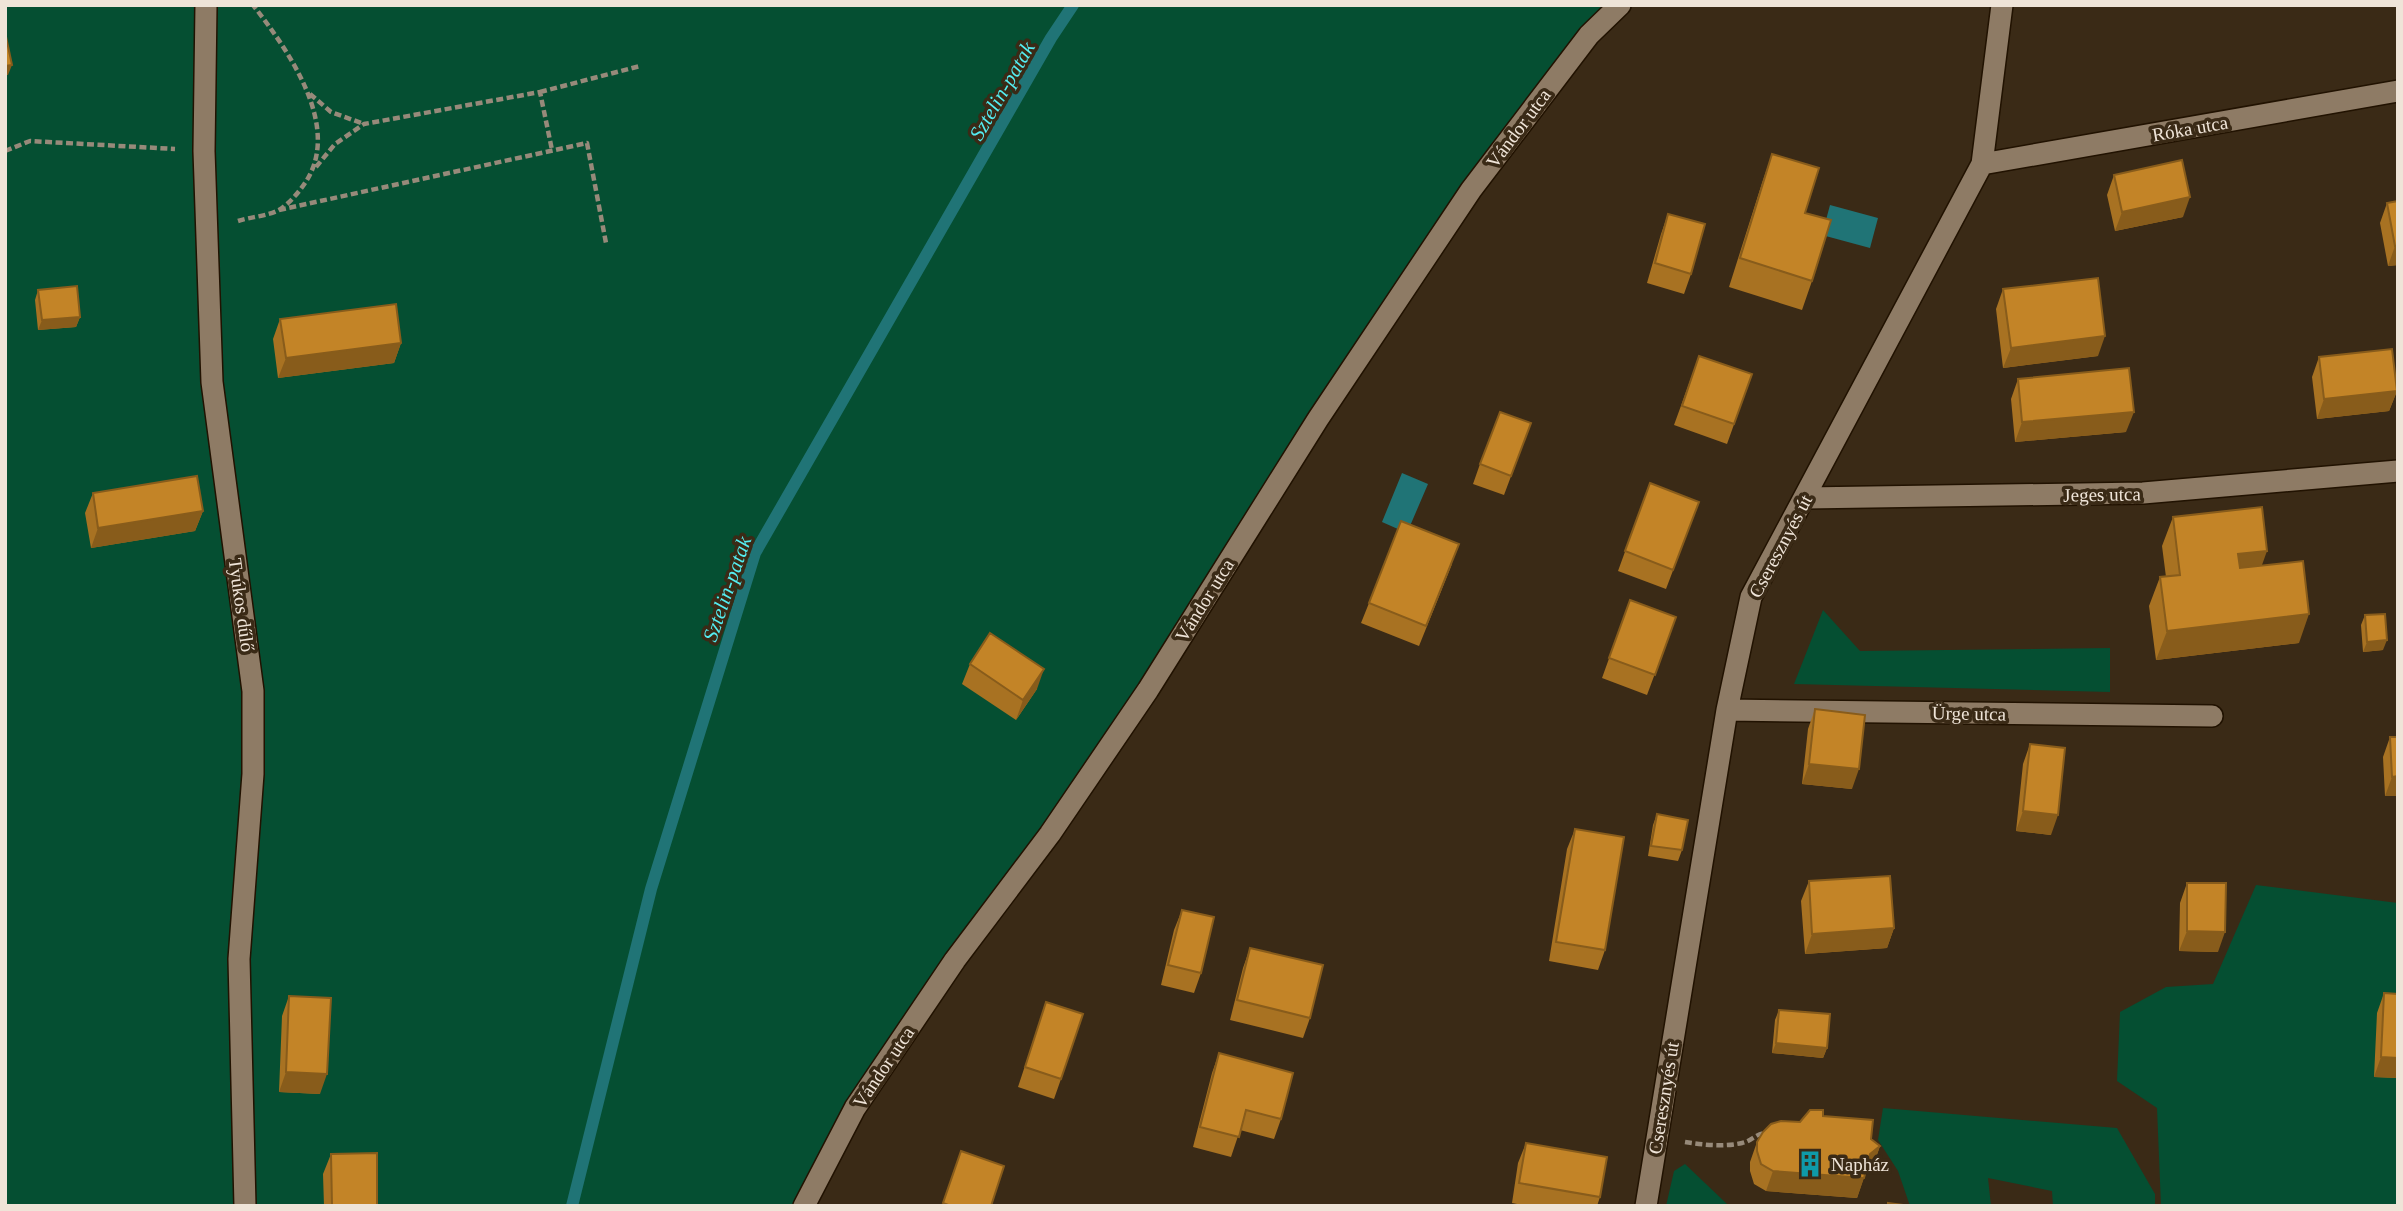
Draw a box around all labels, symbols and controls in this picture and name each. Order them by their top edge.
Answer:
water label: Sztelin-patak [964,37,1040,144]
street label: Vándor utca [1482,84,1555,172]
street label: Róka utca [2151,111,2230,145]
street label: Jeges utca [2063,483,2142,506]
street label: Cseresznyés út [1745,491,1817,601]
water label: Sztelin-patak [698,533,756,645]
street label: Vándor utca [1171,555,1238,645]
street label: Tyúkos dűlő [225,557,258,653]
street label: Ürge utca [1932,702,2007,725]
street label: Vándor utca [849,1022,919,1112]
street label: Cseresznyés út [1644,1040,1683,1156]
building icon: Napház [1795,1149,1825,1179]
place label: Napház [1831,1154,1889,1175]

